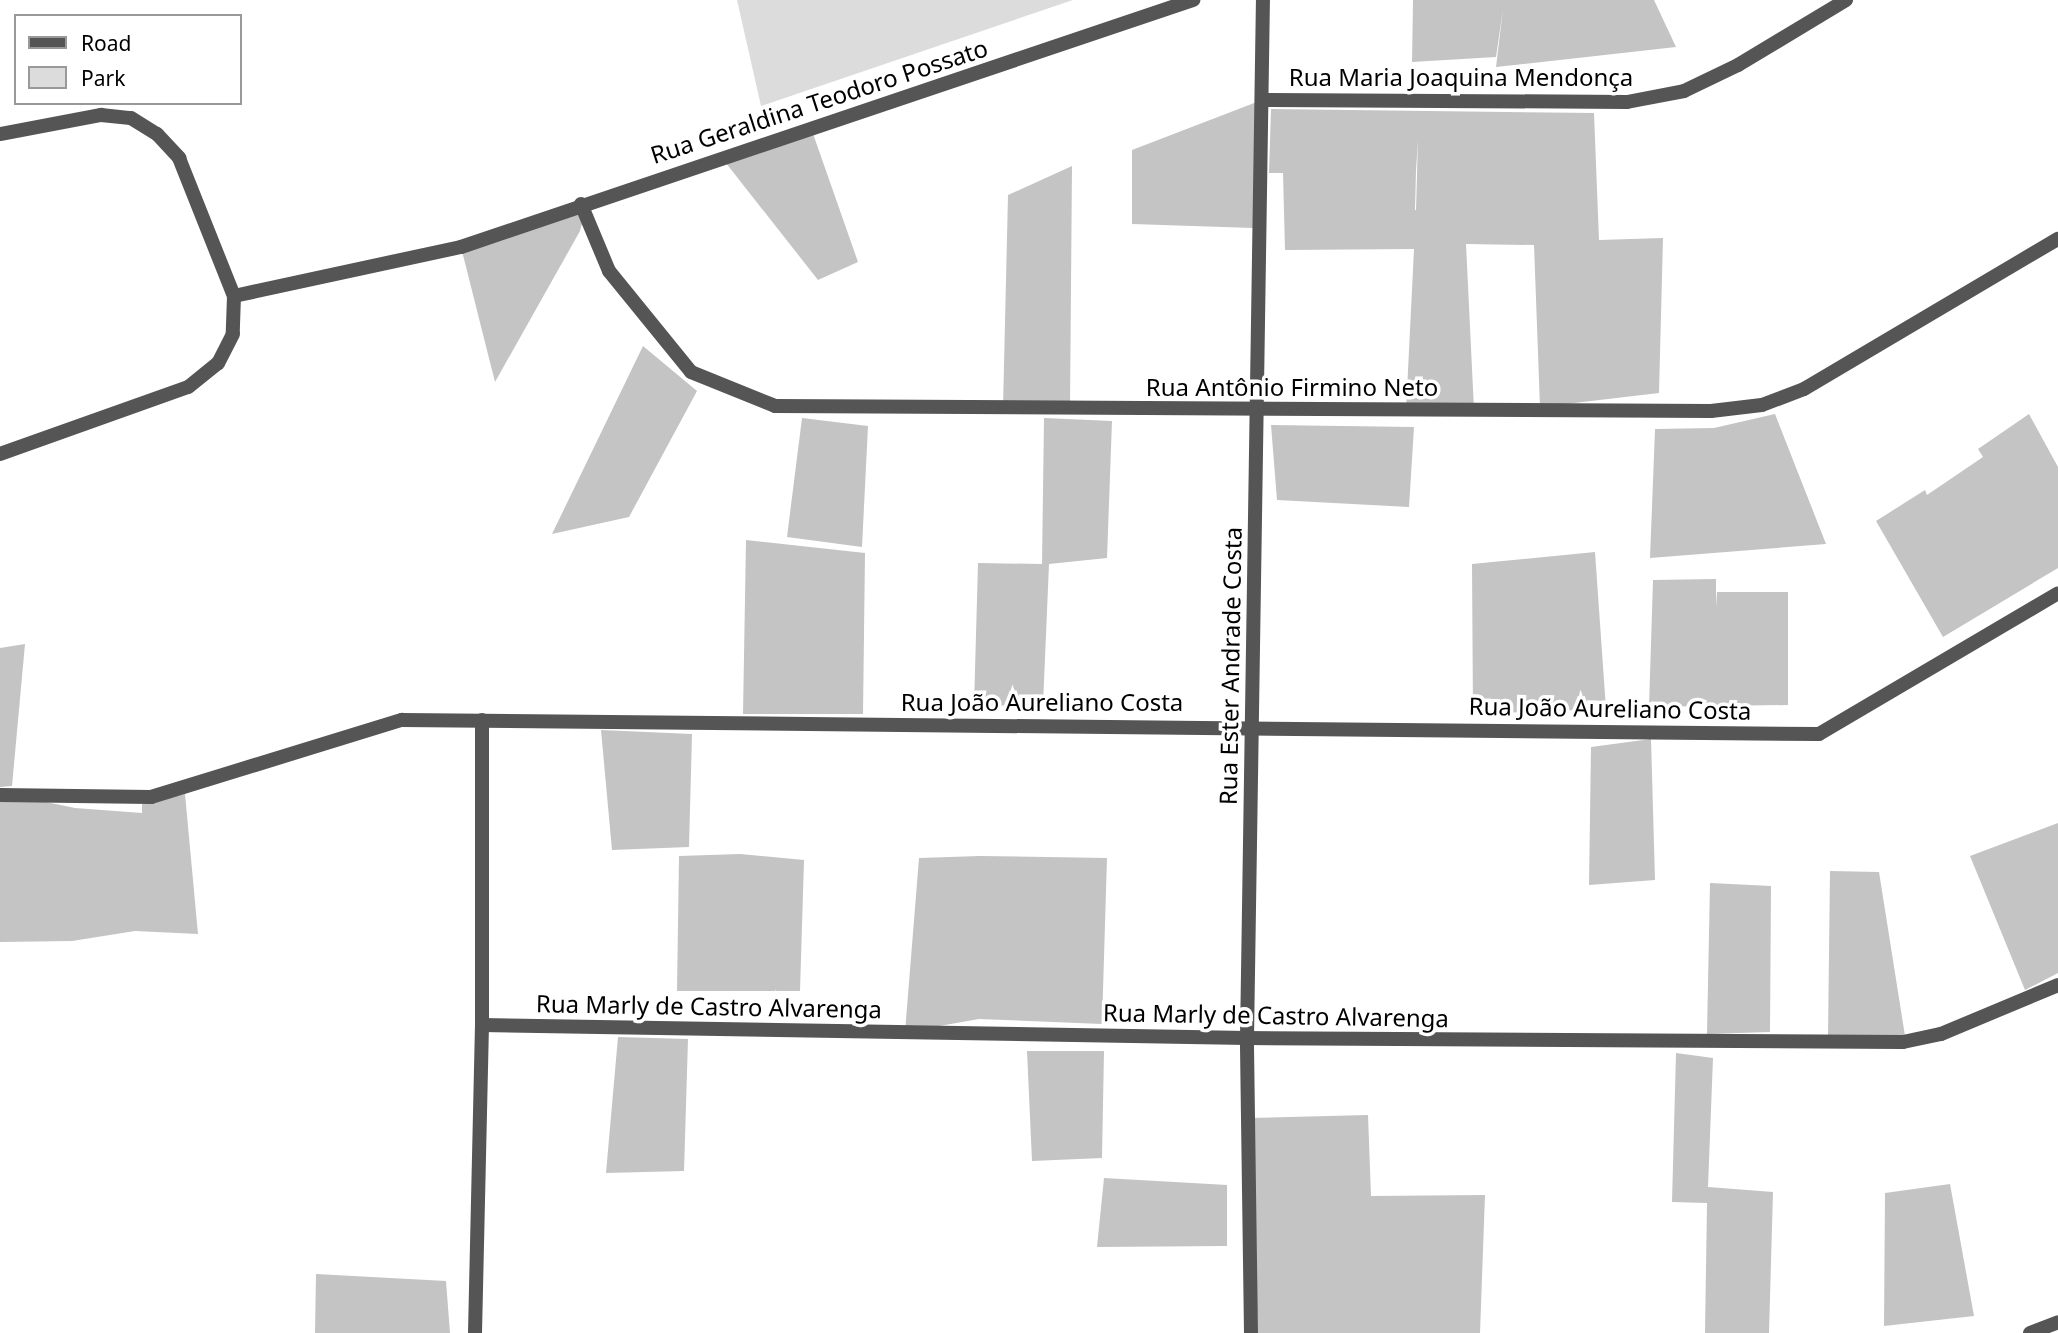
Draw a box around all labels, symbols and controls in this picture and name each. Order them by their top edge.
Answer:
legend [14,14,242,105]
text: Road [81,29,131,57]
street label: Rua Geraldina Teodoro Possato [647,33,991,169]
street label: Rua Maria Joaquina Mendonça [1289,63,1633,91]
text: Park [81,64,125,92]
street label: Rua Antônio Firmino Neto [1146,373,1438,401]
street label: Rua Ester Andrade Costa [1213,527,1247,805]
street label: Rua João Aureliano Costa [901,688,1183,716]
street label: Rua João Aureliano Costa [1468,691,1752,725]
street label: Rua Marly de Castro Alvarenga [536,989,882,1023]
street label: Rua Marly de Castro Alvarenga [1103,998,1449,1032]

